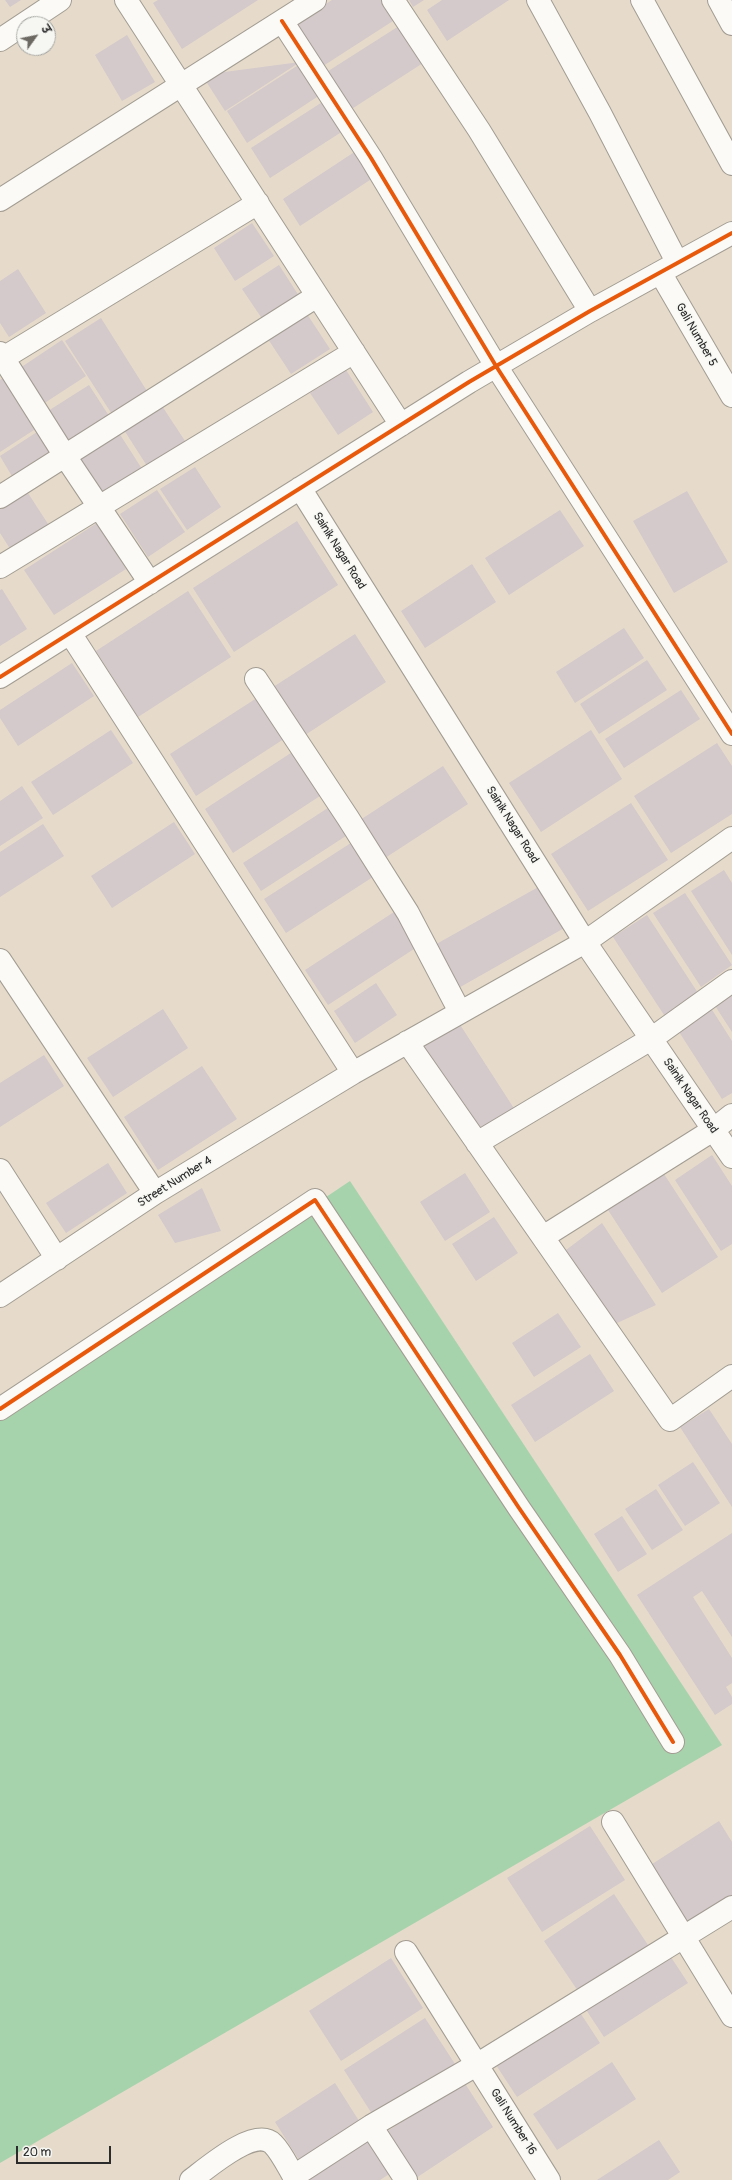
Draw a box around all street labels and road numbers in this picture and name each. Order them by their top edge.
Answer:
street label: Gali Number 5 [672,301,720,369]
street label: Sainik Nagar Road [310,510,368,592]
street label: Sainik Nagar Road [483,784,541,866]
street label: Sainik Nagar Road [659,1055,721,1137]
street label: Street Number 4 [135,1153,215,1211]
street label: Gali Number 16 [487,2086,539,2158]

